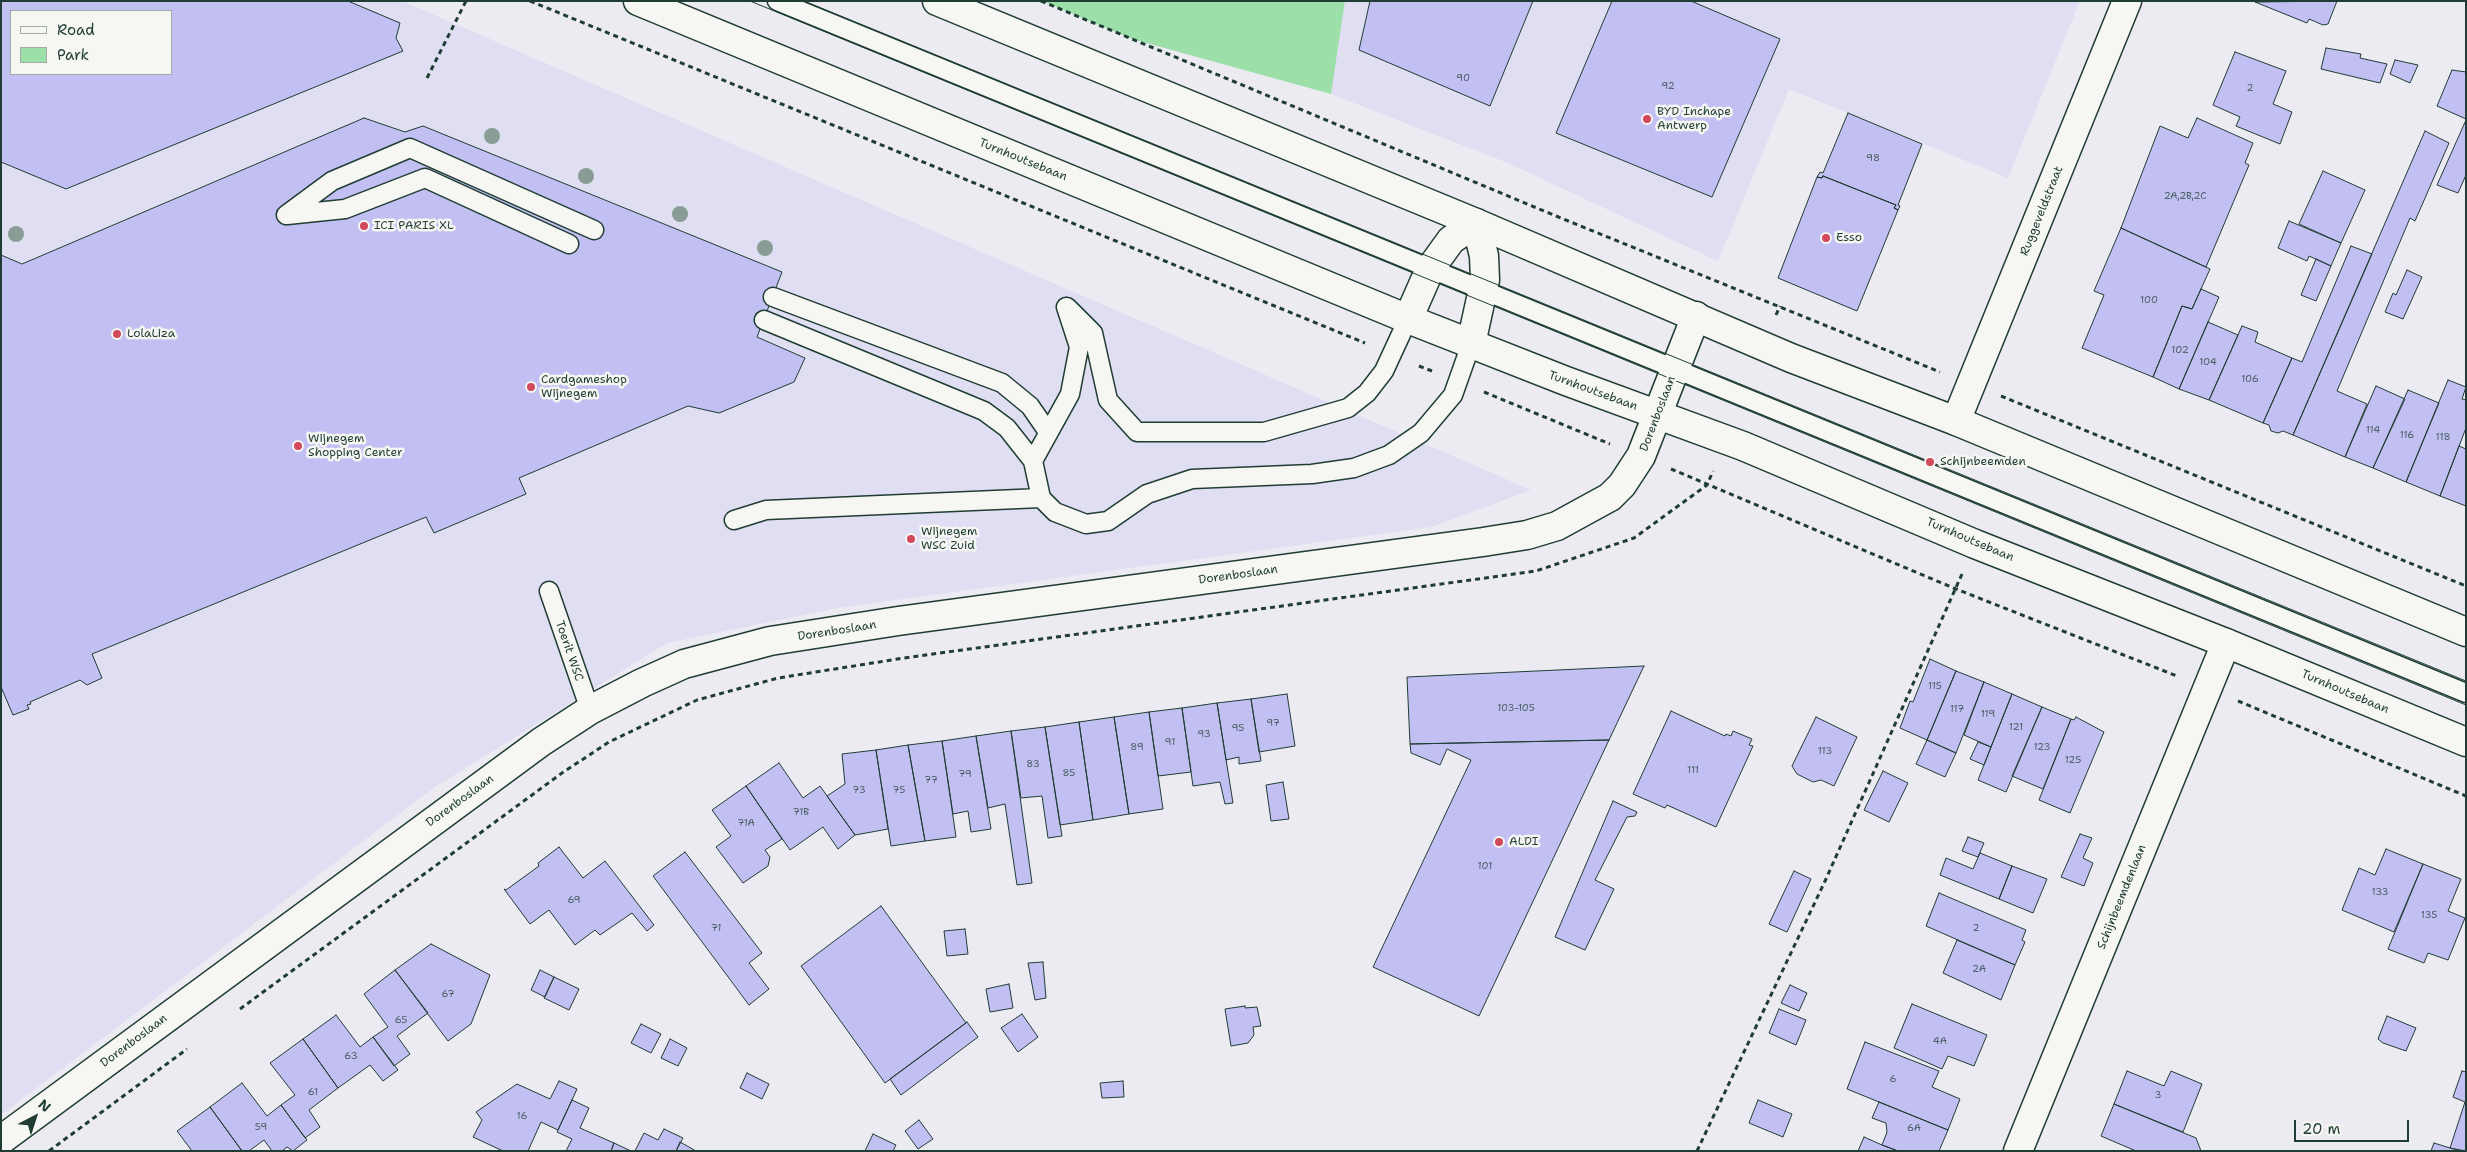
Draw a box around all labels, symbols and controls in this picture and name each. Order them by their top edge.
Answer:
legend [10,10,172,75]
text: Road [57,20,95,40]
text: Park [57,45,89,65]
house number: 90 [1456,72,1470,84]
house number: 92 [1661,80,1675,92]
house number: 2 [2247,82,2253,94]
place label: BYD Inchape Antwerp [1657,105,1731,133]
marker: BYD Inchape Antwerp [1641,113,1653,125]
street label: Turnhoutsebaan [977,136,1069,184]
house number: 98 [1866,152,1880,164]
street label: Ruggeveldstraat [2017,164,2067,258]
house number: 2A,2B,2C [2164,190,2206,202]
place label: ICI PARIS XL [374,219,454,233]
marker: ICI PARIS XL [358,220,370,232]
place label: Esso [1836,231,1862,245]
marker: Esso [1820,232,1832,244]
house number: 100 [2140,294,2158,306]
place label: LolaLiza [127,327,175,341]
marker: LolaLiza [111,328,123,340]
house number: 102 [2171,344,2189,356]
house number: 104 [2199,356,2217,368]
street label: Turnhoutsebaan [1546,368,1640,414]
place label: Cardgameshop Wijnegem [541,373,627,401]
house number: 106 [2241,373,2259,385]
street label: Dorenboslaan [1637,374,1679,454]
marker: Cardgameshop Wijnegem [525,381,537,393]
house number: 114 [2366,424,2380,436]
house number: 116 [2400,429,2414,441]
house number: 118 [2436,431,2450,443]
place label: Wijnegem Shopping Center [308,432,403,460]
marker: Wijnegem Shopping Center [292,440,304,452]
place label: Schijnbeemden [1940,455,2026,469]
marker: Schijnbeemden [1924,456,1936,468]
street label: Turnhoutsebaan [1924,515,2016,565]
place label: Wijnegem WSC Zuid [921,525,977,553]
marker: Wijnegem WSC Zuid [905,533,917,545]
street label: Dorenboslaan [1198,562,1278,588]
street label: Dorenboslaan [797,618,877,644]
street label: Toerit WSC [552,619,586,683]
street label: Turnhoutsebaan [2299,667,2391,717]
house number: 115 [1928,680,1942,692]
house number: 103-105 [1497,702,1535,714]
house number: 117 [1950,703,1964,715]
house number: 119 [1981,708,1995,720]
house number: 97 [1266,717,1280,729]
house number: 121 [2009,721,2023,733]
house number: 95 [1232,722,1244,734]
house number: 93 [1197,728,1211,740]
house number: 91 [1165,736,1175,748]
house number: 89 [1130,741,1144,753]
house number: 123 [2033,741,2051,753]
house number: 113 [1818,745,1832,757]
house number: 125 [2065,754,2081,766]
house number: 83 [1026,758,1040,770]
house number: 111 [1687,764,1699,776]
house number: 85 [1063,767,1075,779]
house number: 79 [958,768,972,780]
street label: Dorenboslaan [424,772,496,830]
house number: 77 [924,774,938,786]
house number: 73 [852,784,866,796]
house number: 75 [893,784,905,796]
house number: 71B [793,806,809,818]
house number: 71A [737,817,755,829]
place label: ALDI [1509,835,1538,849]
marker: ALDI [1493,836,1505,848]
street label: Schijnbeemdenlaan [2094,843,2150,951]
house number: 101 [1478,860,1492,872]
house number: 133 [2371,886,2389,898]
house number: 69 [567,894,581,906]
house number: 135 [2421,909,2437,921]
house number: 71 [711,922,721,934]
house number: 2 [1973,922,1979,934]
house number: 2A [1972,963,1986,975]
house number: 67 [442,988,454,1000]
street label: Dorenboslaan [98,1011,170,1071]
house number: 65 [395,1014,407,1026]
house number: 4A [1933,1035,1947,1047]
house number: 63 [344,1050,358,1062]
house number: 6 [1890,1073,1896,1085]
house number: 61 [308,1086,318,1098]
house number: 3 [2155,1089,2161,1101]
north arrow [10,1092,60,1142]
text: N [35,1095,55,1116]
house number: 16 [517,1110,527,1122]
scale bar [2297,1110,2412,1142]
text: 20 m [2302,1119,2341,1139]
house number: 59 [255,1121,267,1133]
house number: 6A [1907,1122,1921,1134]

